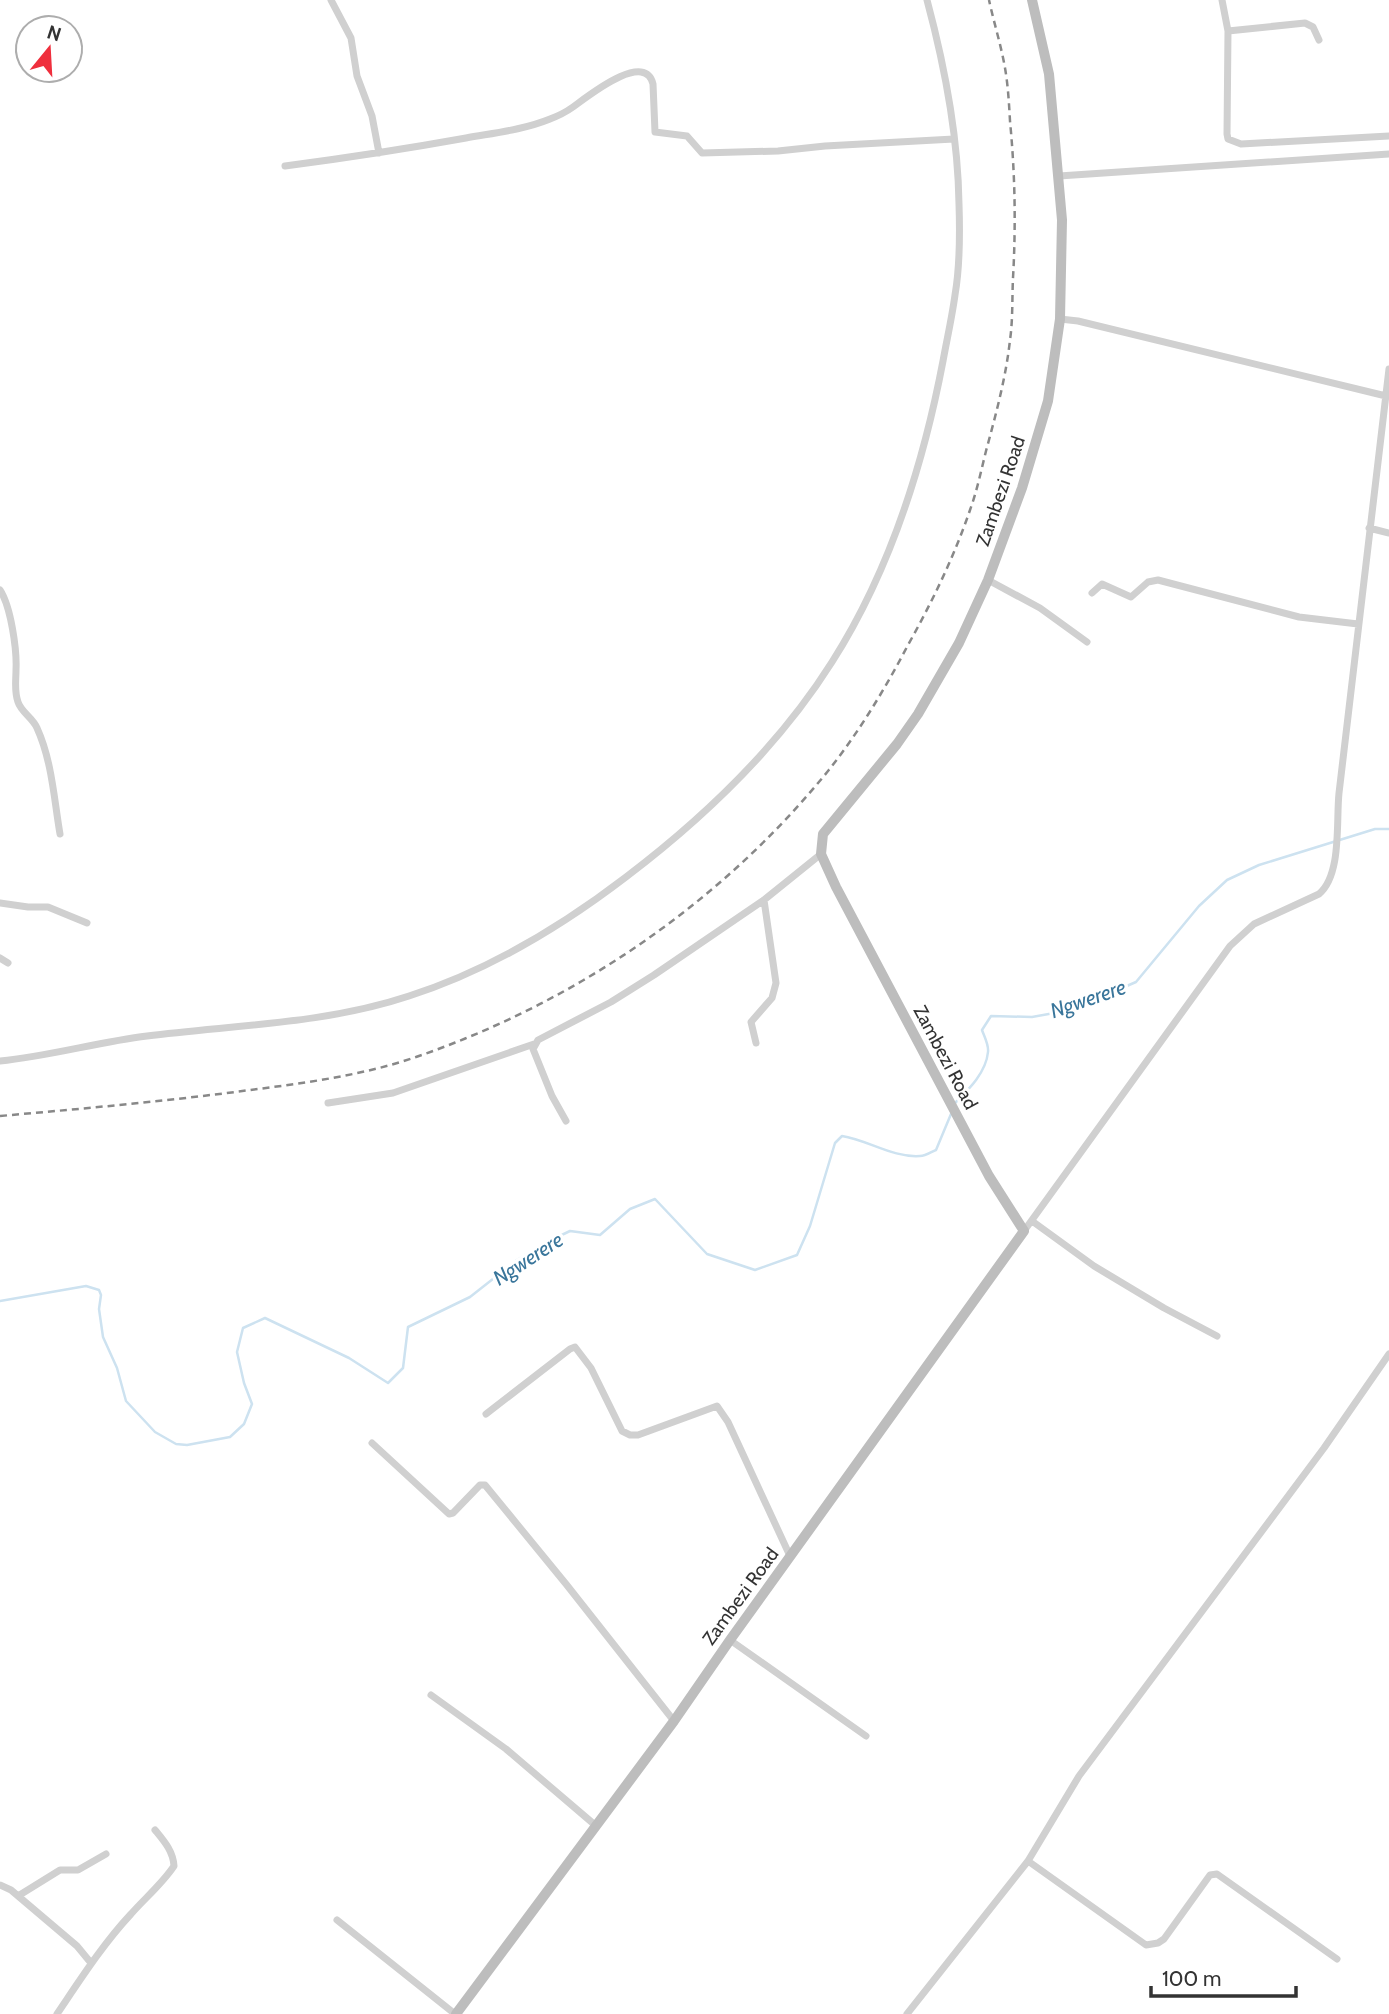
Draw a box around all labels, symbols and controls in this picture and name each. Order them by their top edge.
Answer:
north arrow [14,14,84,84]
text: N [44,20,64,46]
street label: Zambezi Road [971,433,1030,549]
water label: Ngwerere [1047,974,1129,1023]
street label: Zambezi Road [908,1001,983,1113]
water label: Ngwerere [488,1227,568,1290]
street label: Zambezi Road [697,1543,783,1649]
scale bar [1151,1954,1296,1998]
text: 100 m [1162,1966,1221,1991]

